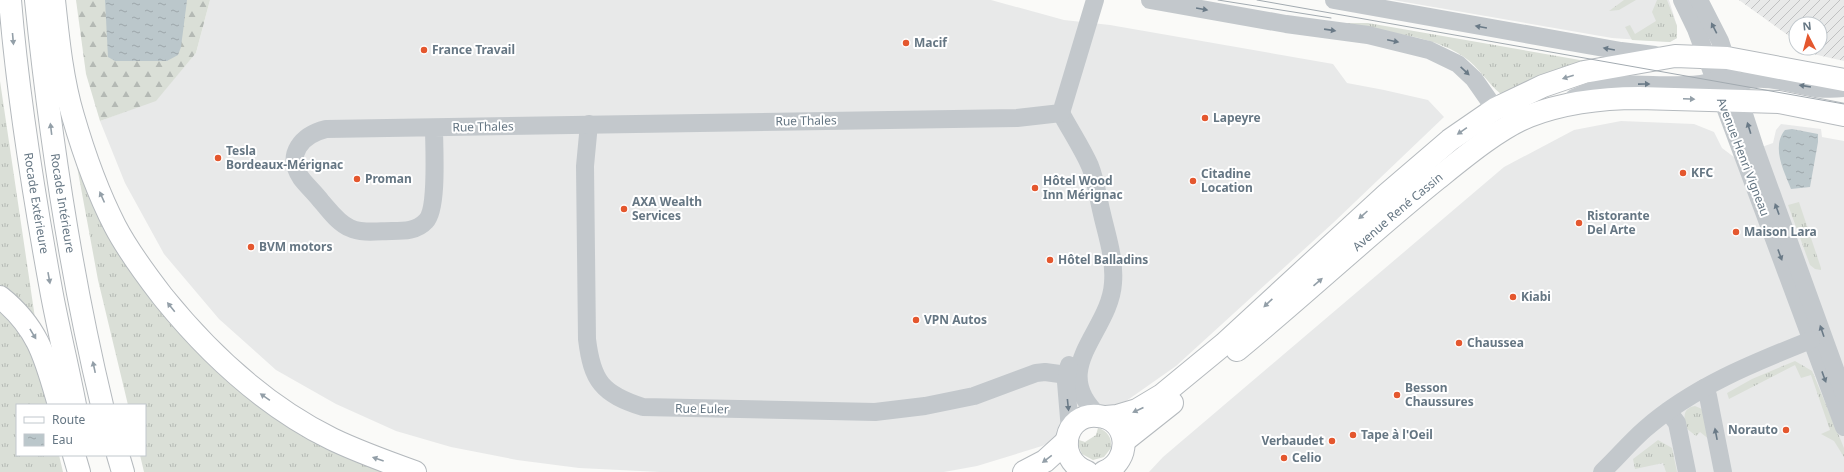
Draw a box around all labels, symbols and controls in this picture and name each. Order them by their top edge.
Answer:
one-way arrow [1196,7,1208,13]
north arrow [1788,16,1828,56]
text: N [1802,18,1812,33]
one-way arrow [1475,23,1487,29]
one-way arrow [1711,23,1717,34]
one-way arrow [1324,27,1336,33]
one-way arrow [10,33,16,45]
place label: Macif [914,34,948,51]
marker: Macif [901,38,911,48]
one-way arrow [1387,38,1400,44]
place label: France Travail [432,41,515,58]
marker: France Travail [419,45,429,55]
one-way arrow [1603,46,1615,52]
one-way arrow [1460,66,1470,76]
one-way arrow [1562,74,1574,80]
one-way arrow [1638,81,1651,87]
one-way arrow [1799,83,1811,89]
street label: Avenue Henri Vigneau [1713,95,1774,218]
one-way arrow [1683,96,1695,103]
place label: Lapeyre [1213,109,1261,126]
street label: Rue Thales [775,111,837,130]
marker: Lapeyre [1200,113,1210,123]
street label: Rue Thales [452,117,514,136]
one-way arrow [1746,121,1752,133]
one-way arrow [48,123,55,135]
one-way arrow [1457,127,1468,135]
place label: Tesla Bordeaux-Mérignac [226,142,343,173]
street label: Rocade Extérieure [20,151,53,255]
street label: Rocade Intérieure [47,152,79,255]
marker: Tesla Bordeaux-Mérignac [213,153,223,163]
place label: KFC [1691,164,1714,181]
place label: Citadine Location [1201,165,1253,196]
marker: KFC [1678,168,1688,178]
street label: Avenue René Cassin [1349,169,1446,255]
place label: Proman [365,170,412,187]
place label: Hôtel Wood Inn Mérignac [1043,172,1123,203]
marker: Proman [352,174,362,184]
marker: Citadine Location [1188,176,1198,186]
marker: Hôtel Wood Inn Mérignac [1030,183,1040,193]
one-way arrow [99,192,105,203]
place label: AXA Wealth Services [632,193,702,224]
one-way arrow [1774,202,1780,214]
marker: AXA Wealth Services [619,204,629,214]
place label: Ristorante Del Arte [1587,207,1650,238]
one-way arrow [1358,211,1368,220]
marker: Ristorante Del Arte [1574,218,1584,228]
place label: Maison Lara [1744,223,1817,240]
marker: Maison Lara [1731,227,1741,237]
place label: BVM motors [259,238,333,255]
marker: BVM motors [246,242,256,252]
one-way arrow [1777,250,1783,262]
place label: Hôtel Balladins [1058,251,1148,268]
marker: Hôtel Balladins [1045,255,1055,265]
one-way arrow [46,272,52,284]
one-way arrow [1313,277,1323,286]
place label: Kiabi [1521,288,1551,305]
marker: Kiabi [1508,292,1518,302]
one-way arrow [1263,298,1272,307]
one-way arrow [167,301,176,312]
place label: VPN Autos [924,311,987,328]
marker: VPN Autos [911,315,921,325]
one-way arrow [1818,325,1824,337]
one-way arrow [30,328,37,340]
place label: Chaussea [1467,334,1524,351]
marker: Chaussea [1454,338,1464,348]
one-way arrow [90,361,96,373]
one-way arrow [1822,372,1828,384]
place label: Besson Chaussures [1405,379,1474,410]
marker: Besson Chaussures [1392,390,1402,400]
one-way arrow [259,393,270,401]
one-way arrow [1065,399,1071,411]
street label: Rue Euler [675,400,729,417]
legend [16,404,146,456]
one-way arrow [1131,407,1143,413]
text: Route [52,411,85,428]
place label: Norauto [1728,421,1778,438]
marker: Norauto [1781,425,1791,435]
place label: Tape à l'Oeil [1361,426,1433,443]
one-way arrow [1712,428,1718,440]
marker: Tape à l'Oeil [1348,430,1358,440]
text: Eau [52,431,73,448]
place label: Verbaudet [1261,432,1324,449]
marker: Verbaudet [1327,436,1337,446]
place label: Celio [1292,449,1322,466]
marker: Celio [1279,453,1289,463]
one-way arrow [1042,455,1053,463]
one-way arrow [372,456,384,462]

